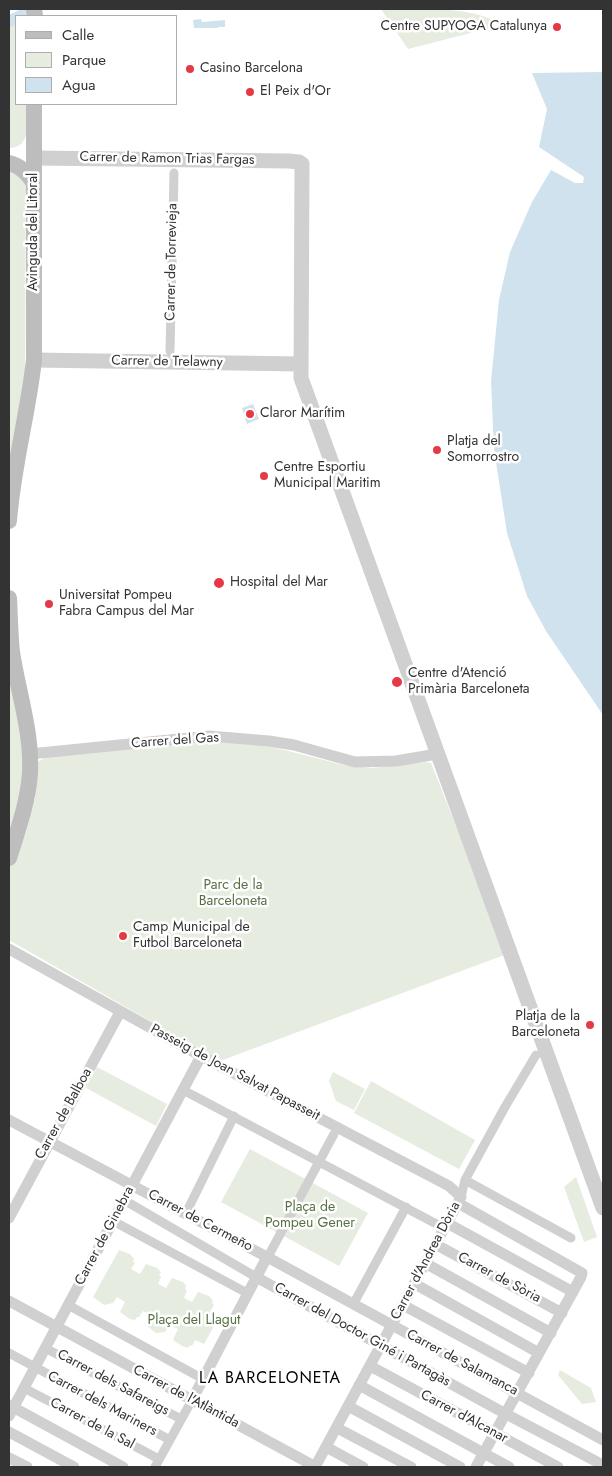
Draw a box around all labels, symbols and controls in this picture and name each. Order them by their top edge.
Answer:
legend [15,15,178,105]
place label: Centre SUPYOGA Catalunya [381,19,547,35]
marker: Centre SUPYOGA Catalunya [551,21,563,33]
text: Calle [62,24,94,46]
text: Parque [62,49,106,71]
place label: Casino Barcelona [200,61,303,77]
marker: Casino Barcelona [184,63,196,75]
text: Agua [62,74,96,96]
place label: El Peix d'Or [260,84,331,100]
marker: El Peix d'Or [244,86,256,98]
street label: Carrer de Ramon Trias Fargas [80,149,254,169]
street label: Avinguda del Litoral [26,173,42,291]
street label: Carrer de Torrevieja [163,203,181,321]
street label: Carrer de Trelawny [111,353,223,371]
place label: Claror Marítim [260,406,345,422]
marker: Claror Marítim [244,408,256,420]
place label: Platja del Somorrostro [447,434,519,467]
marker: Platja del Somorrostro [431,444,443,456]
place label: Centre Esportiu Municipal Maritim [274,460,381,492]
marker: Centre Esportiu Municipal Maritim [258,470,270,482]
place label: Hospital del Mar [230,575,328,591]
marker: Hospital del Mar [212,576,226,590]
place label: Universitat Pompeu Fabra Campus del Mar [59,588,194,620]
marker: Universitat Pompeu Fabra Campus del Mar [43,598,55,610]
place label: Centre d'Atenció Primària Barceloneta [408,666,529,699]
marker: Centre d'Atenció Primària Barceloneta [390,675,404,689]
street label: Carrer del Gas [131,730,219,752]
park label: Parc de la Barceloneta [199,878,267,910]
place label: Camp Municipal de Futbol Barceloneta [133,920,250,952]
marker: Camp Municipal de Futbol Barceloneta [117,930,129,942]
place label: Platja de la Barceloneta [511,1009,580,1042]
marker: Platja de la Barceloneta [584,1019,596,1031]
street label: Passeig de Joan Salvat Papasseit [148,1021,322,1125]
street label: Carrer de Balboa [32,1066,96,1162]
street label: Carrer de Ginebra [72,1184,138,1288]
street label: Carrer de Cermeño [145,1186,255,1256]
street label: Carrer d'Andrea Dòria [388,1199,464,1323]
park label: Plaça de Pompeu Gener [265,1200,355,1232]
street label: Carrer de Sòria [455,1249,543,1307]
street label: Carrer del Doctor Giné i Partagàs [271,1279,453,1391]
park label: Plaça del Llagut [148,1313,240,1329]
street label: Carrer de Salamanca [403,1326,521,1400]
street label: Carrer dels Safareigs [54,1346,172,1420]
street label: Carrer de l'Atlàntida [130,1362,242,1432]
street label: Carrer dels Mariners [44,1368,160,1440]
district label: LA BARCELONETA [197,1369,343,1389]
street label: Carrer d'Alcanar [417,1387,511,1447]
street label: Carrer de la Sal [47,1395,137,1453]

